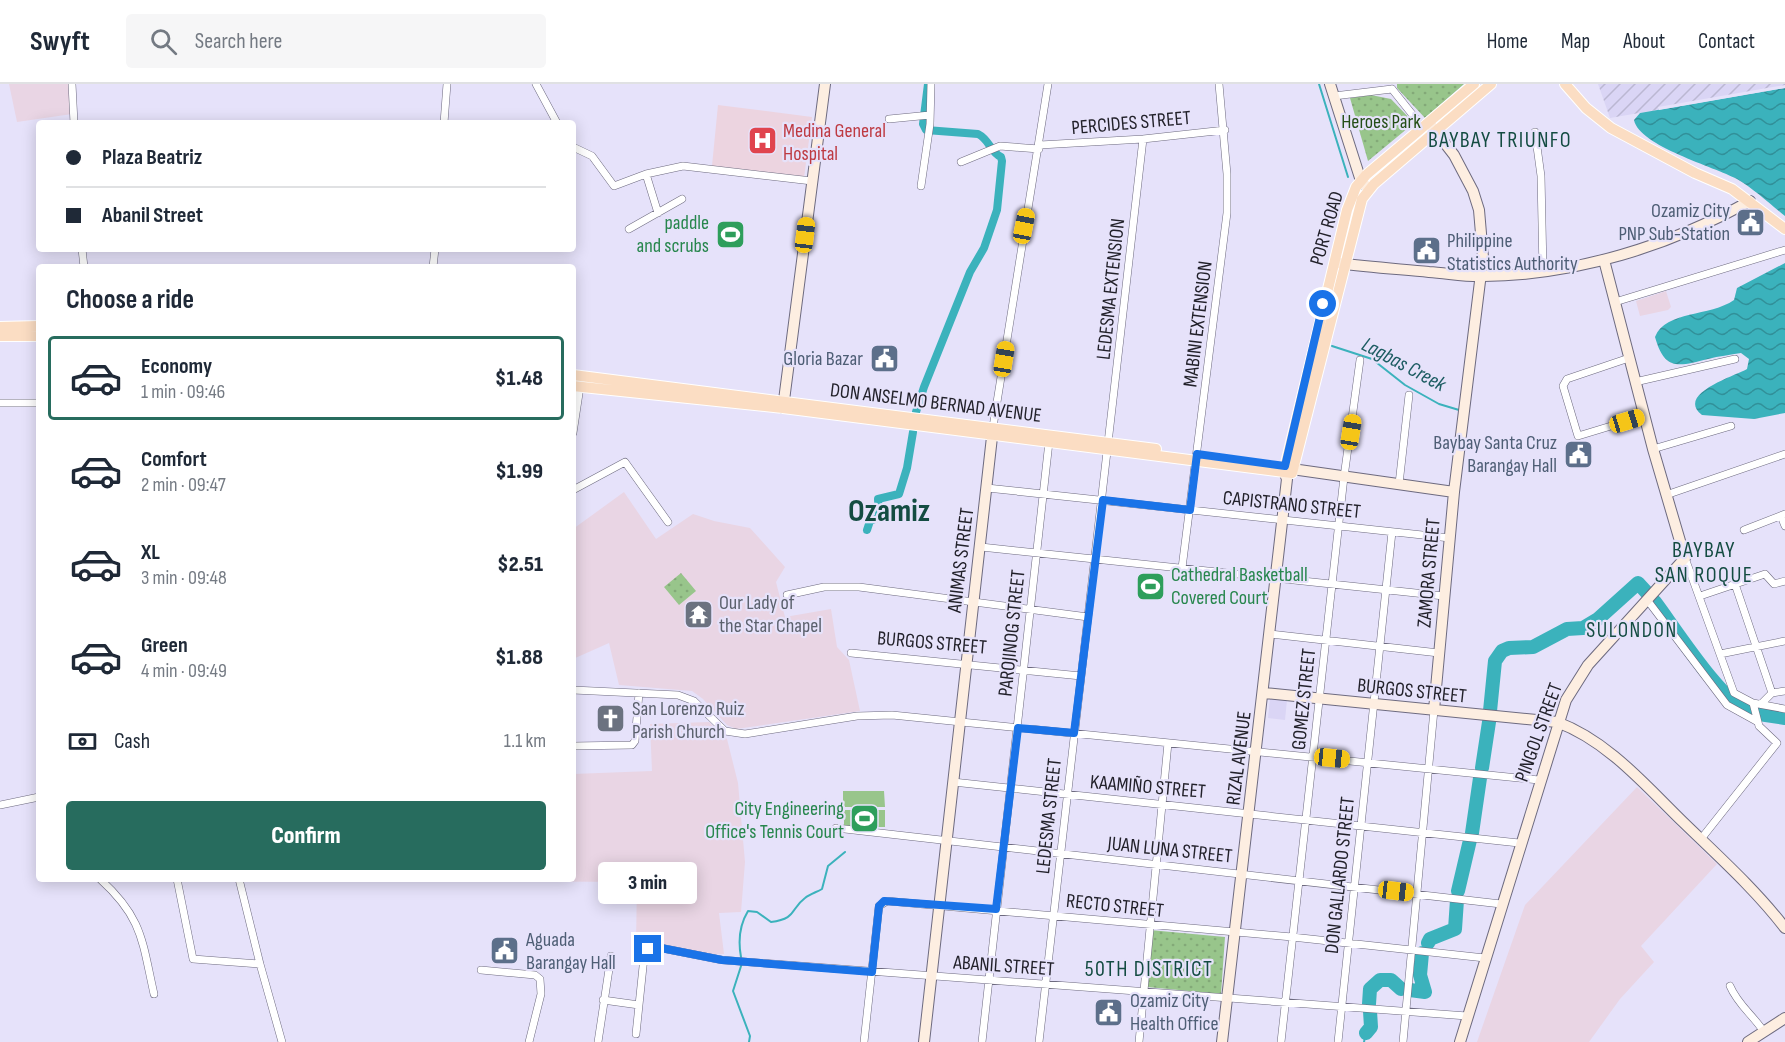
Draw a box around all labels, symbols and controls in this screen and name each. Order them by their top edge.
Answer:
search box [126,14,546,68]
text: Swyft [30,25,90,58]
icon: search [147,25,180,58]
text: Search here [195,28,282,55]
text: Home [1487,29,1528,54]
text: Map [1561,29,1590,54]
text: About [1623,29,1665,54]
text: Contact [1698,29,1755,54]
street label: PERCIDES STREET [1070,106,1192,140]
park label: Heroes Park [1341,110,1421,134]
place label: Medina General Hospital [783,119,886,166]
hospital icon: Medina General Hospital [746,125,778,157]
district label: BAYBAY TRIUNFO [1428,127,1572,154]
text: Plaza Beatriz [102,144,202,171]
street label: PORT ROAD [1305,189,1349,268]
place label: Ozamiz City PNP Sub-Station [1618,199,1730,246]
text: Abanil Street [102,202,203,229]
public building icon: Ozamiz City PNP Sub-Station [1735,206,1767,238]
car [1012,207,1036,245]
place label: paddle and scrubs [637,211,709,258]
car [794,216,816,254]
street label: LEDESMA EXTENSION [1092,217,1130,361]
sports icon: paddle and scrubs [714,218,746,250]
place label: Philippine Statistics Authority [1447,229,1578,276]
public building icon: Philippine Statistics Authority [1410,235,1442,267]
street label: MABINI EXTENSION [1178,260,1218,388]
text: Choose a ride [66,284,194,316]
route start [1309,290,1336,317]
water label: Lagbas Creek [1357,332,1451,398]
car [992,340,1016,378]
public building icon: Gloria Bazar [868,342,900,374]
place label: Gloria Bazar [783,347,863,371]
icon: car [69,351,123,405]
text: Economy [141,353,212,380]
text: $1.48 [495,365,543,392]
street label: DON ANSELMO BERNAD AVENUE [829,378,1043,428]
text: 1 min · 09:46 [141,380,225,404]
car [1607,407,1647,435]
car [1339,413,1363,451]
place label: Baybay Santa Cruz Barangay Hall [1433,431,1557,478]
public building icon: Baybay Santa Cruz Barangay Hall [1562,438,1594,470]
icon: car [69,444,123,498]
text: Comfort [141,446,207,473]
text: $1.99 [495,458,543,485]
text: 2 min · 09:47 [141,473,226,497]
street label: CAPISTRANO STREET [1222,486,1362,524]
district label: Ozamiz [848,492,930,531]
street label: ANIMAS STREET [943,506,979,615]
street label: ZAMORA STREET [1412,517,1446,629]
icon: car [69,537,123,591]
district label: BAYBAY SAN ROQUE [1655,537,1753,589]
text: XL [141,539,160,566]
text: $2.51 [497,551,543,578]
place label: Cathedral Basketball Covered Court [1171,563,1308,610]
text: 3 min · 09:48 [141,566,227,590]
street label: PAROJINOG STREET [993,569,1031,698]
sports icon: Cathedral Basketball Covered Court [1134,570,1166,602]
place label: Our Lady of the Star Chapel [719,591,822,638]
temple icon: Our Lady of the Star Chapel [682,598,714,630]
district label: SULONDON [1586,618,1678,643]
street label: BURGOS STREET [876,626,988,660]
icon: car [69,630,123,684]
text: Green [141,632,188,659]
text: $1.88 [495,644,543,671]
street label: GOMEZ STREET [1287,647,1321,751]
text: 4 min · 09:49 [141,659,227,683]
street label: BURGOS STREET [1356,673,1468,709]
street label: PINGOL STREET [1510,680,1568,785]
place label: San Lorenzo Ruiz Parish Church [632,697,744,744]
church icon: San Lorenzo Ruiz Parish Church [595,703,627,735]
street label: RIZAL AVENUE [1221,710,1257,806]
icon: cash [66,725,99,758]
text: Cash [114,728,150,755]
text: 1.1 km [504,729,546,753]
car [1313,747,1351,769]
street label: LEDESMA STREET [1031,757,1067,875]
street label: KAAMIÑO STREET [1089,770,1207,804]
street label: DON GALLARDO STREET [1320,795,1360,955]
place label: City Engineering Office's Tennis Court [705,797,844,844]
button: Confirm [66,801,546,870]
sports icon: City Engineering Office's Tennis Court [849,803,881,835]
street label: JUAN LUNA STREET [1105,831,1233,868]
callout: 3 min [598,862,698,904]
text: 3 min [628,871,667,895]
car [1377,880,1415,902]
street label: RECTO STREET [1065,889,1165,923]
place label: Aguada Barangay Hall [525,928,616,975]
public building icon: Aguada Barangay Hall [489,934,521,966]
route end [634,935,661,962]
street label: ABANIL STREET [952,950,1055,981]
district label: 50TH DISTRICT [1085,956,1213,983]
place label: Ozamiz City Health Office [1130,989,1218,1036]
public building icon: Ozamiz City Health Office [1093,996,1125,1028]

